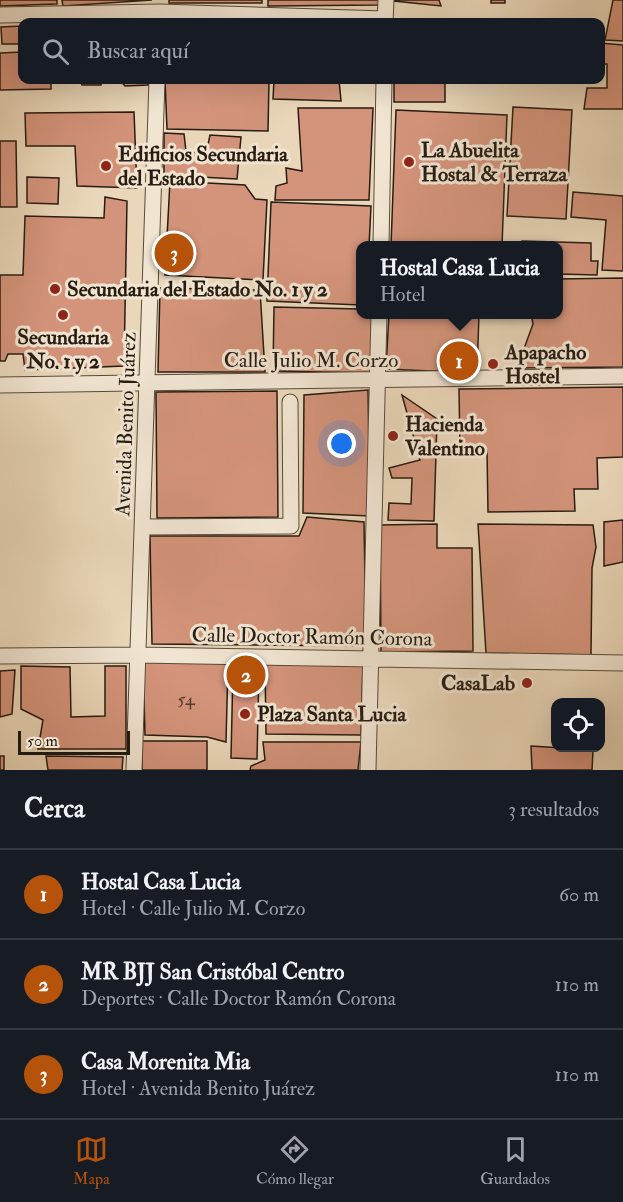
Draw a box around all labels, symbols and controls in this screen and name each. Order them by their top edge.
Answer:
search box [18,18,605,84]
icon: search [39,35,72,68]
text: Buscar aquí [87,37,189,65]
place label: La Abuelita Hostal & Terraza [421,137,569,188]
place label: Edificios Secundaria del Estado [118,141,289,192]
marker: La Abuelita Hostal & Terraza [402,155,416,169]
marker: Edificios Secundaria del Estado [99,159,113,173]
pin: 3 [154,230,194,276]
popup [356,241,563,319]
text: Hostal Casa Lucia [380,254,539,282]
place label: Secundaria del Estado No. 1 y 2 [67,276,328,303]
marker: Secundaria del Estado No. 1 y 2 [48,282,62,296]
text: Hotel [380,282,425,307]
marker: Secundaria No. 1 y 2 [56,308,70,322]
place label: Secundaria No. 1 y 2 [17,324,110,375]
street label: Avenida Benito Juárez [109,331,143,518]
pin: 1 [440,338,478,384]
place label: Apapacho Hostel [504,339,586,390]
street label: Calle Julio M. Corzo [224,347,398,374]
marker: Apapacho Hostel [486,357,500,371]
place label: Hacienda Valentino [404,411,485,462]
your location [327,429,356,458]
marker: Hacienda Valentino [386,429,400,443]
street label: Calle Doctor Ramón Corona [191,621,433,653]
pin: 2 [226,652,266,698]
place label: CasaLab [441,670,516,697]
marker: CasaLab [520,676,534,690]
house number: 54 [177,688,196,711]
map controls [551,698,605,752]
button: locate [551,698,605,752]
place label: Plaza Santa Lucia [257,701,408,728]
marker: Plaza Santa Lucia [238,707,252,721]
scale bar [18,728,130,756]
text: 50 m [27,731,58,751]
text: Cerca [24,793,85,825]
text: 3 resultados [508,797,599,822]
text: Hostal Casa Lucia [81,868,241,896]
text: 1 [40,882,47,907]
text: 60 m [559,882,599,907]
text: Hotel · Calle Julio M. Corzo [81,896,305,921]
text: MR BJJ San Cristóbal Centro [81,958,344,986]
text: 2 [38,972,49,997]
text: 110 m [555,972,599,997]
text: Deportes · Calle Doctor Ramón Corona [81,986,396,1011]
text: Casa Morenita Mia [81,1048,250,1076]
text: 3 [40,1062,47,1087]
text: 110 m [555,1062,599,1087]
text: Hotel · Avenida Benito Juárez [81,1076,315,1101]
tab: Mapa [73,1133,110,1189]
tab: Cómo llegar [256,1133,334,1189]
tab: Guardados [480,1133,550,1189]

